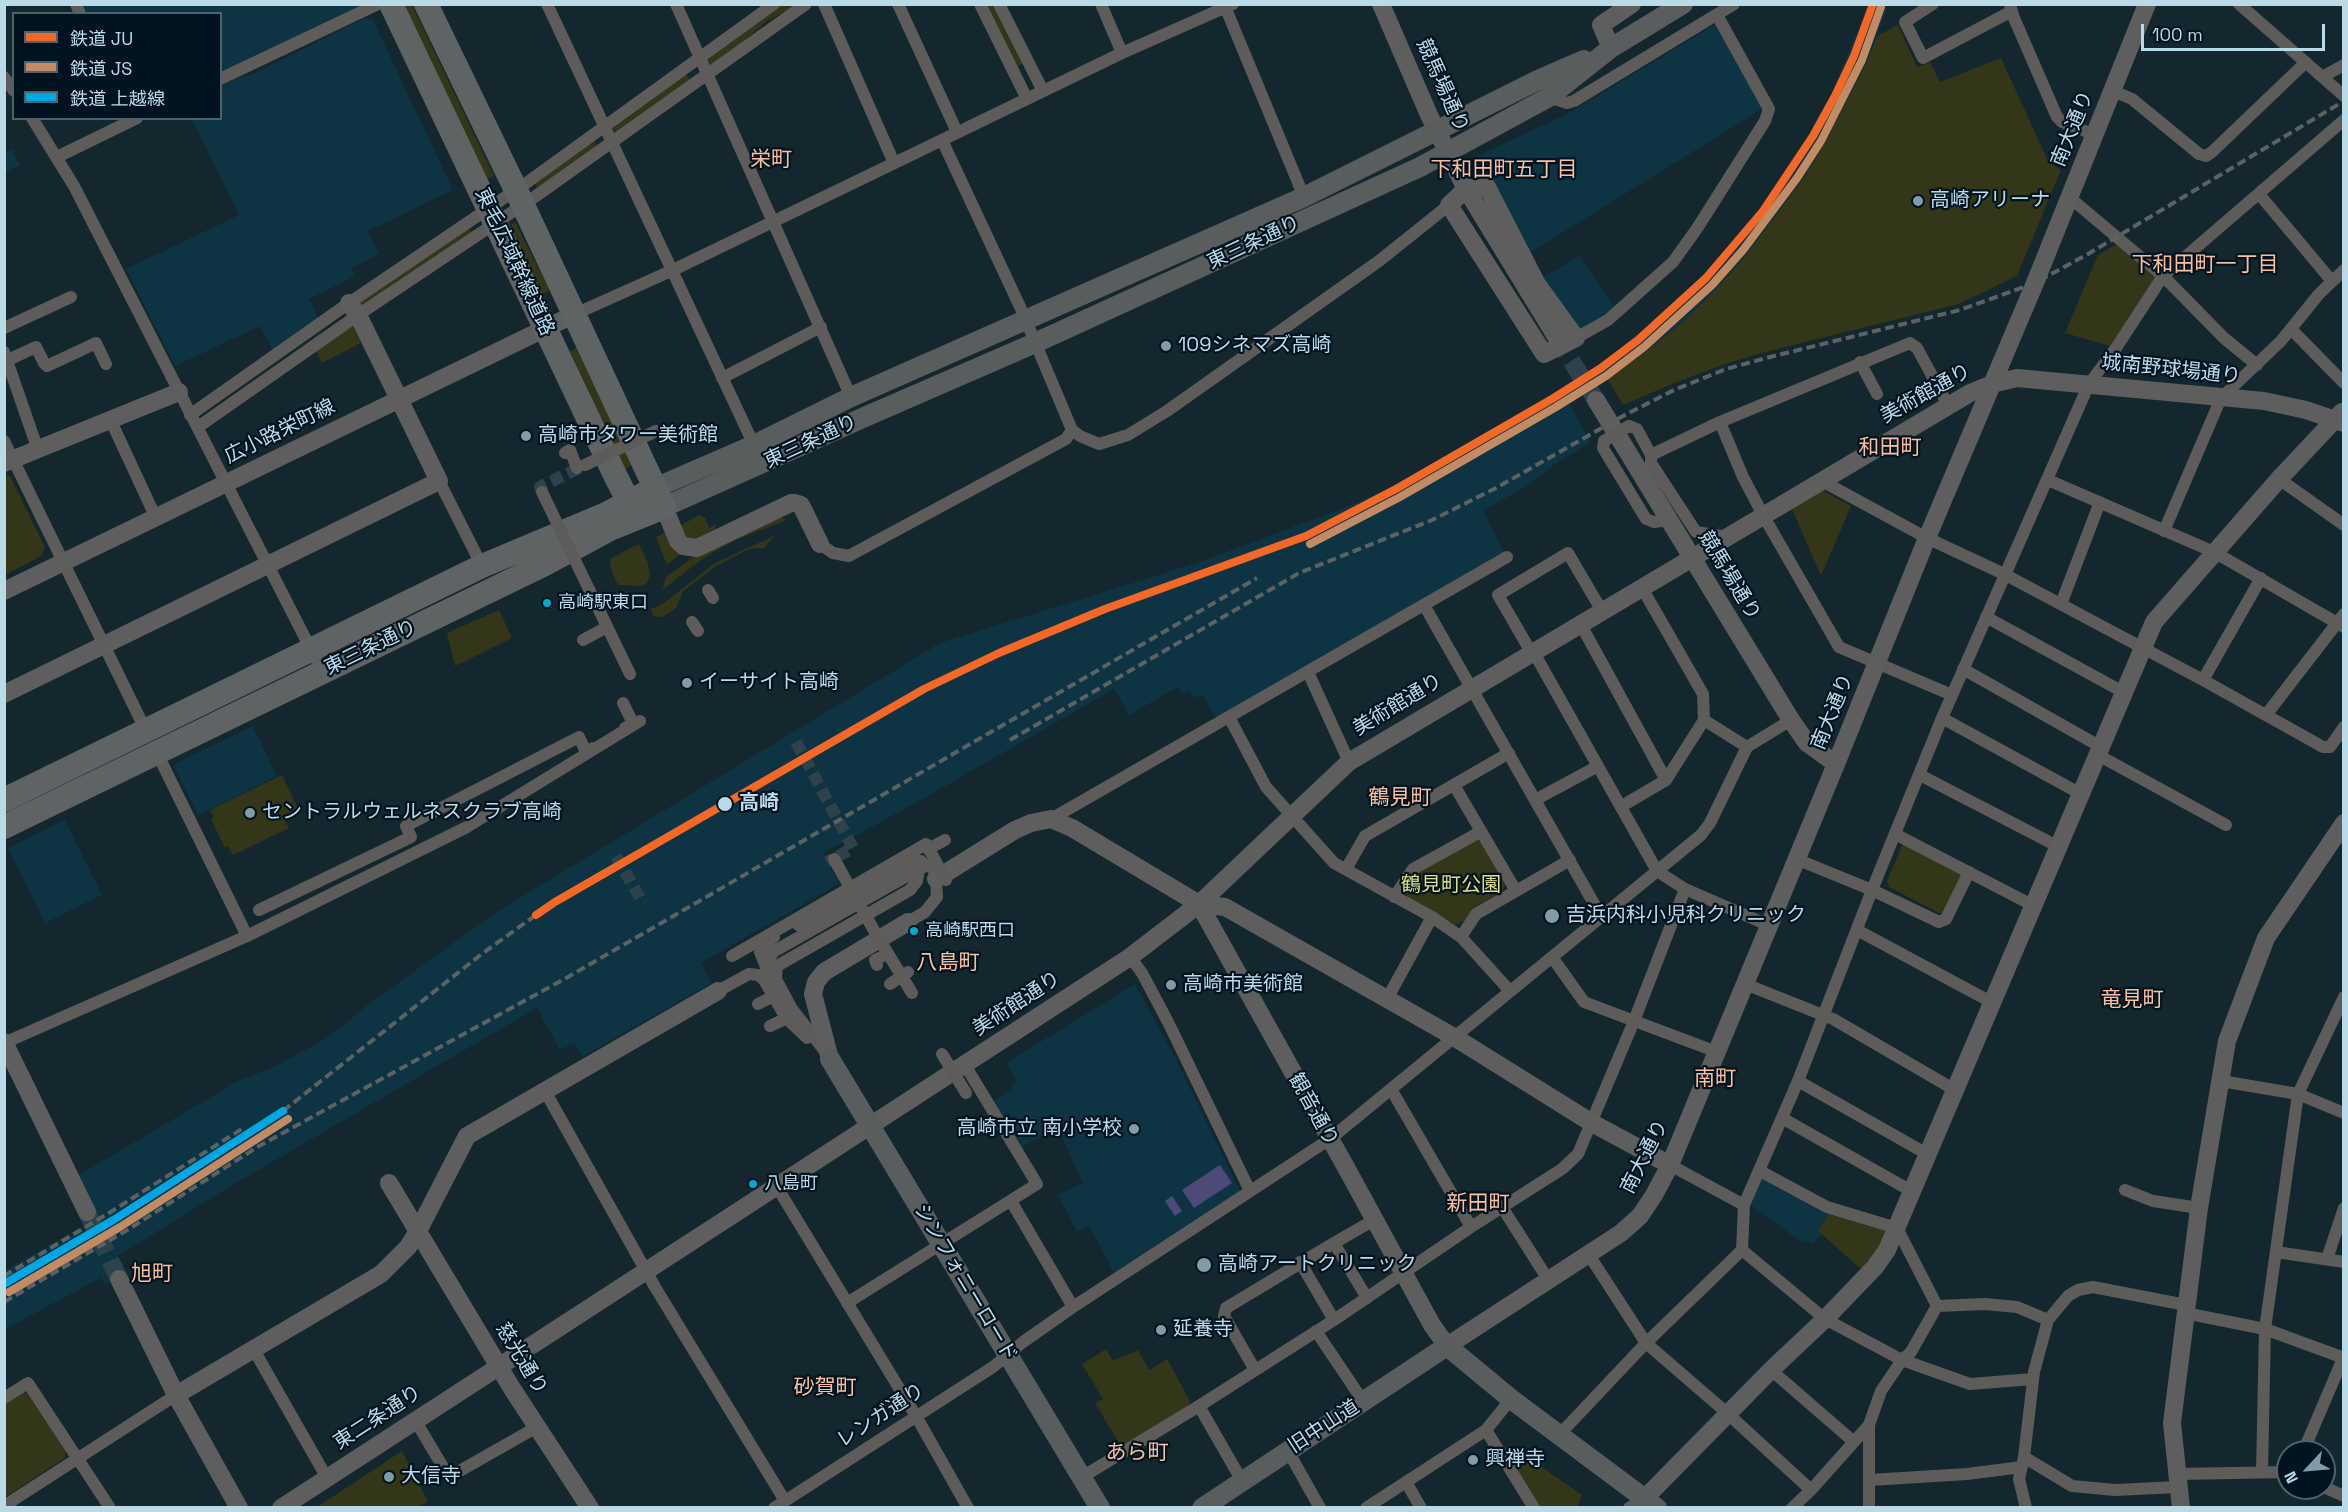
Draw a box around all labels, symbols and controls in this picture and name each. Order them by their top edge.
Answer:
legend [12,12,222,120]
scale bar [2144,12,2328,50]
text: 100 m [2152,23,2203,46]
text: 鉄道 JU [70,27,133,50]
street label: 競馬場通り [1411,35,1473,137]
text: 鉄道 JS [70,57,132,80]
text: 鉄道 上越線 [70,87,165,110]
street label: 南大通り [2047,87,2099,171]
district label: 栄町 [750,147,792,173]
district label: 下和田町五丁目 [1431,157,1577,183]
street label: 東毛広域幹線道路 [469,184,559,340]
place label: 高崎アリーナ [1930,189,2050,213]
marker: 高崎アリーナ [1911,194,1925,208]
street label: 東三条通り [1204,211,1304,275]
district label: 下和田町一丁目 [2132,252,2278,278]
place label: 109シネマズ高崎 [1178,334,1331,358]
marker: 109シネマズ高崎 [1159,339,1173,353]
street label: 城南野球場通り [2100,351,2242,389]
street label: 美術館通り [1876,359,1976,429]
street label: 広小路栄町線 [221,395,339,469]
street label: 東三条通り [761,410,861,474]
place label: 高崎市タワー美術館 [538,424,718,448]
marker: 高崎市タワー美術館 [519,429,533,443]
district label: 和田町 [1859,435,1921,461]
street label: 競馬場通り [1693,527,1765,625]
place label: 高崎駅東口 [558,592,648,614]
marker: 高崎駅東口 [541,597,553,609]
street label: 東三条通り [321,615,421,681]
street label: 美術館通り [1349,669,1447,741]
street label: 南大通り [1807,670,1859,754]
place label: イーサイト高崎 [699,671,839,695]
marker: イーサイト高崎 [680,676,694,690]
district label: 鶴見町 [1369,785,1431,811]
place label: 高崎 [739,792,779,816]
marker: 高崎 [716,795,734,813]
place label: セントラルウェルネスクラブ高崎 [262,801,562,825]
marker: セントラルウェルネスクラブ高崎 [243,806,257,820]
park label: 鶴見町公園 [1401,874,1501,898]
place label: 吉浜内科小児科クリニック [1566,904,1806,928]
marker: 吉浜内科小児科クリニック [1543,907,1561,925]
place label: 高崎駅西口 [925,920,1015,942]
marker: 高崎駅西口 [908,925,920,937]
district label: 八島町 [917,950,979,976]
street label: 美術館通り [969,967,1065,1041]
place label: 高崎市美術館 [1183,973,1303,997]
marker: 高崎市美術館 [1164,978,1178,992]
district label: 竜見町 [2101,987,2163,1013]
district label: 南町 [1694,1066,1736,1092]
street label: 観音通り [1283,1069,1343,1151]
street label: 南大通り [1616,1116,1674,1198]
place label: 高崎市立 南小学校 [957,1117,1122,1141]
marker: 高崎市立 南小学校 [1127,1122,1141,1136]
place label: 八島町 [764,1173,818,1195]
marker: 八島町 [747,1178,759,1190]
district label: 新田町 [1447,1191,1509,1217]
street label: シンフォニーロード [908,1200,1022,1366]
place label: 高崎アートクリニック [1218,1253,1417,1277]
marker: 高崎アートクリニック [1195,1256,1213,1274]
district label: 旭町 [131,1261,173,1287]
place label: 延養寺 [1173,1318,1233,1342]
street label: 慈光通り [490,1319,552,1399]
marker: 延養寺 [1154,1323,1168,1337]
district label: 砂賀町 [794,1375,856,1401]
street label: レンガ通り [833,1379,929,1453]
street label: 東二条通り [330,1381,426,1455]
street label: 旧中山道 [1284,1395,1364,1459]
district label: あら町 [1106,1440,1168,1466]
north arrow [2276,1440,2336,1500]
place label: 興禅寺 [1485,1448,1545,1472]
marker: 興禅寺 [1466,1453,1480,1467]
place label: 大信寺 [401,1465,461,1489]
text: N [2279,1468,2303,1487]
marker: 大信寺 [382,1470,396,1484]

